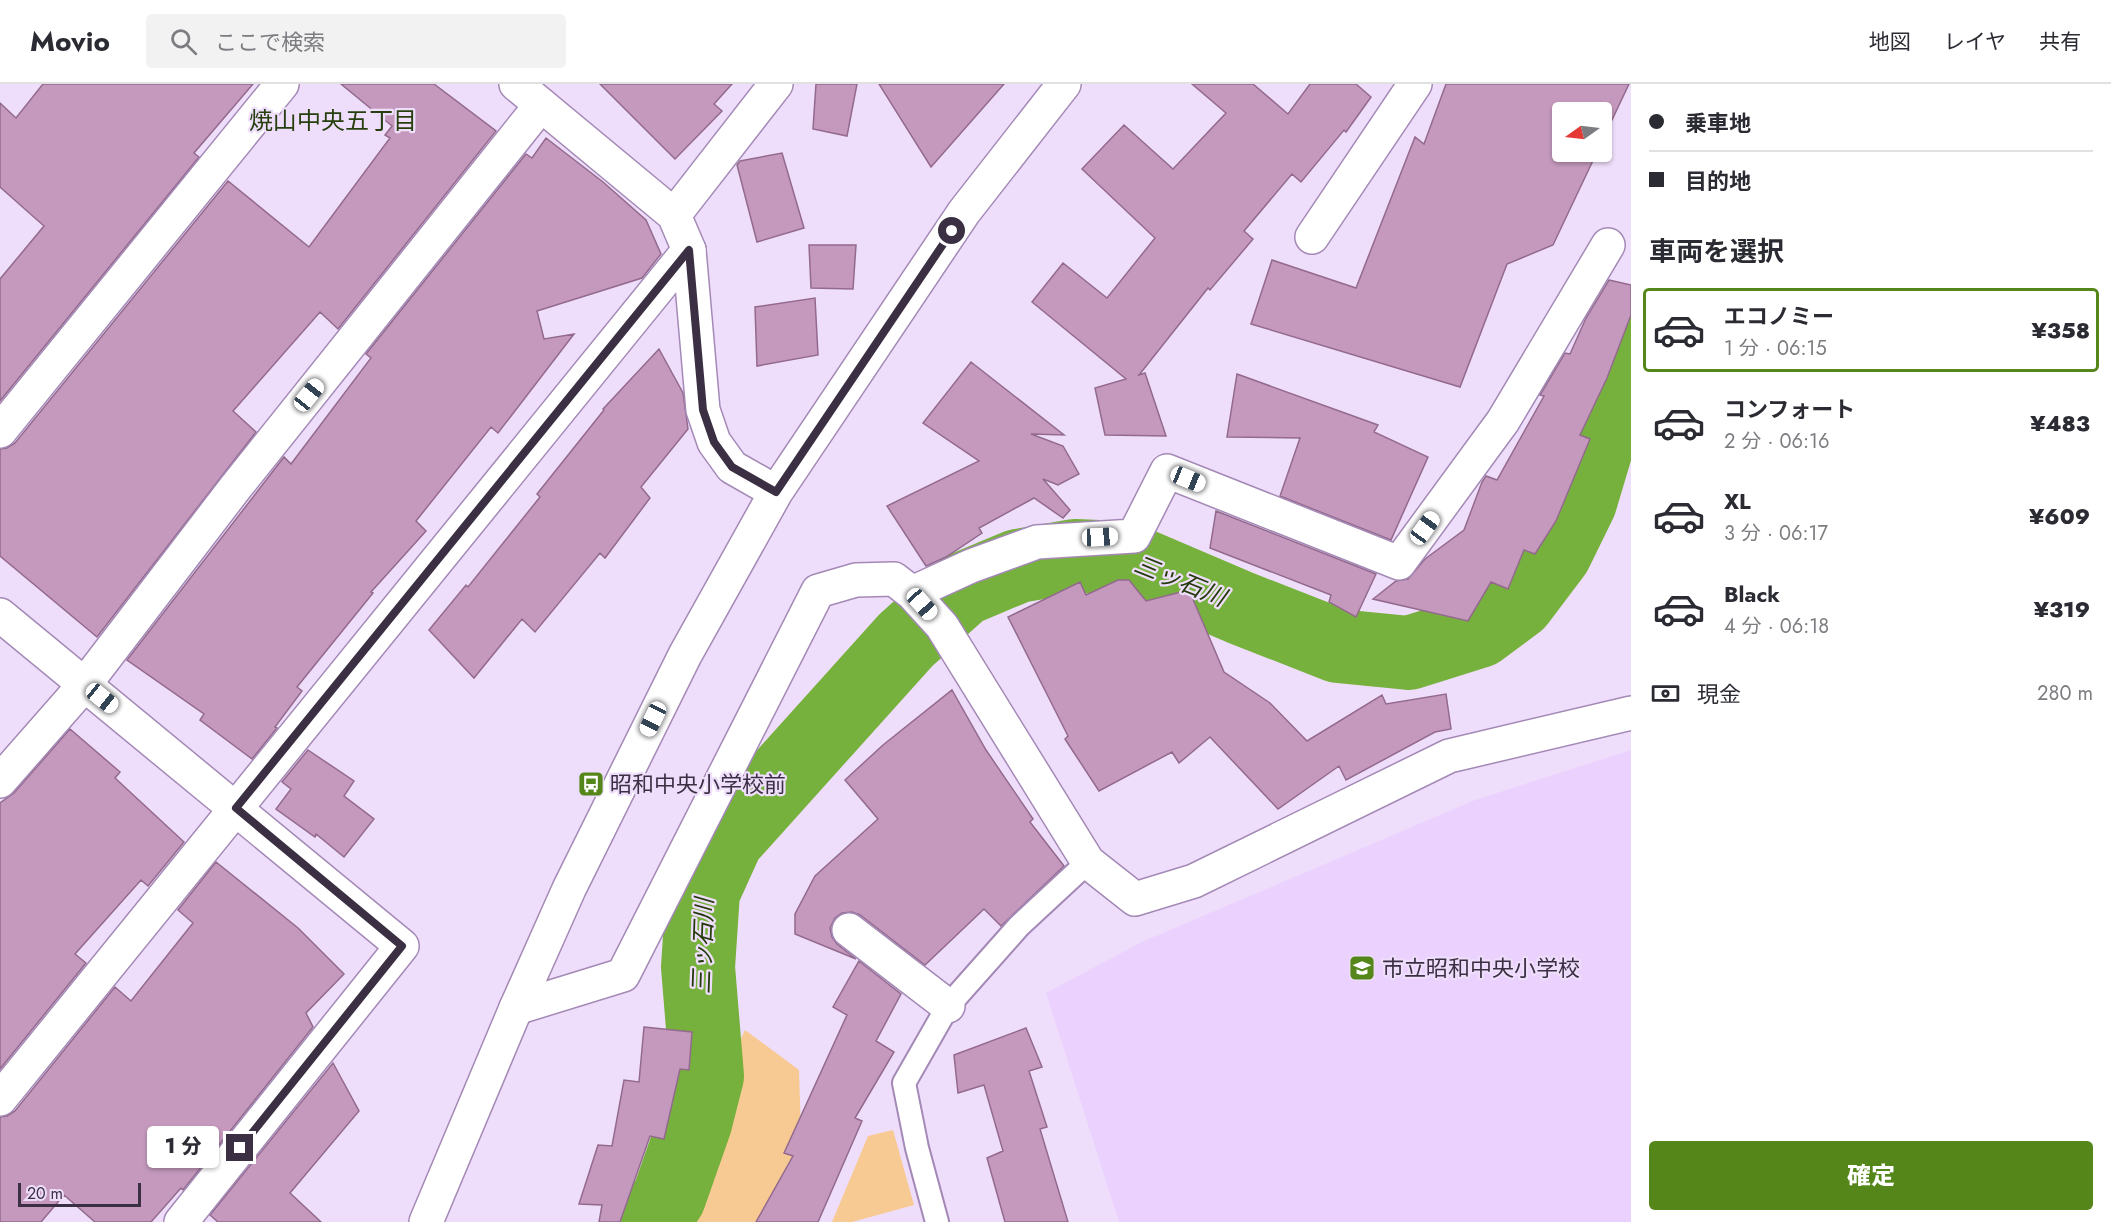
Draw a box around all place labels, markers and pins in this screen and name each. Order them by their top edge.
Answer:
place label: 昭和中央小学校前 [610,768,786,800]
bus stop icon: 昭和中央小学校前 [576,769,606,799]
place label: 市立昭和中央小学校 [1382,952,1580,984]
school or university icon: 市立昭和中央小学校 [1347,953,1377,983]

